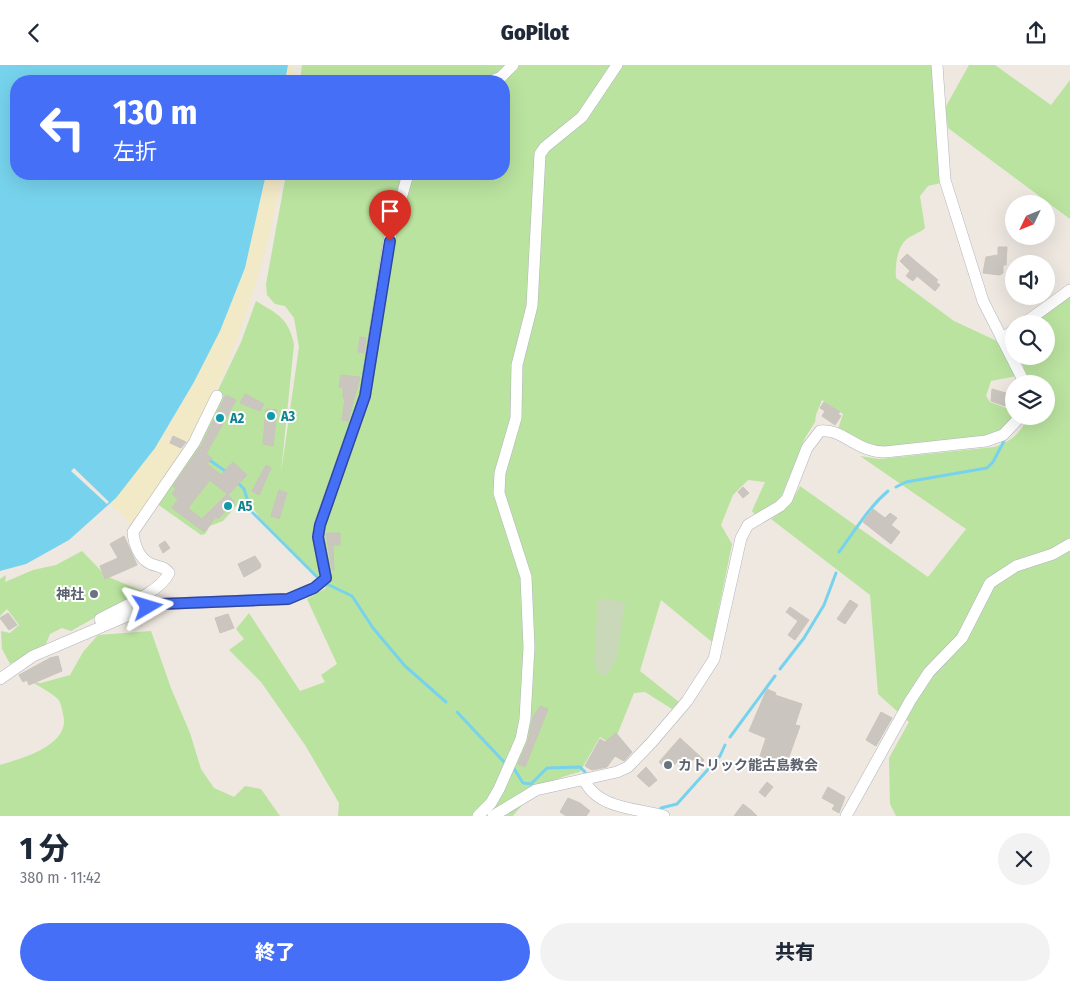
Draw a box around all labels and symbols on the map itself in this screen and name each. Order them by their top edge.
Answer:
pin [369,190,411,241]
north arrow [1005,195,1055,245]
place label: A3 [280,408,296,425]
place label: A2 [229,410,245,427]
marker: A3 [265,410,277,422]
marker: A2 [214,412,226,424]
place label: A5 [237,498,253,515]
marker: A5 [222,500,234,512]
position arrow [121,580,173,632]
place label: 神社 [56,586,84,603]
marker: 神社 [88,588,100,600]
place label: カトリック能古島教会 [678,757,818,774]
marker: カトリック能古島教会 [662,759,674,771]

